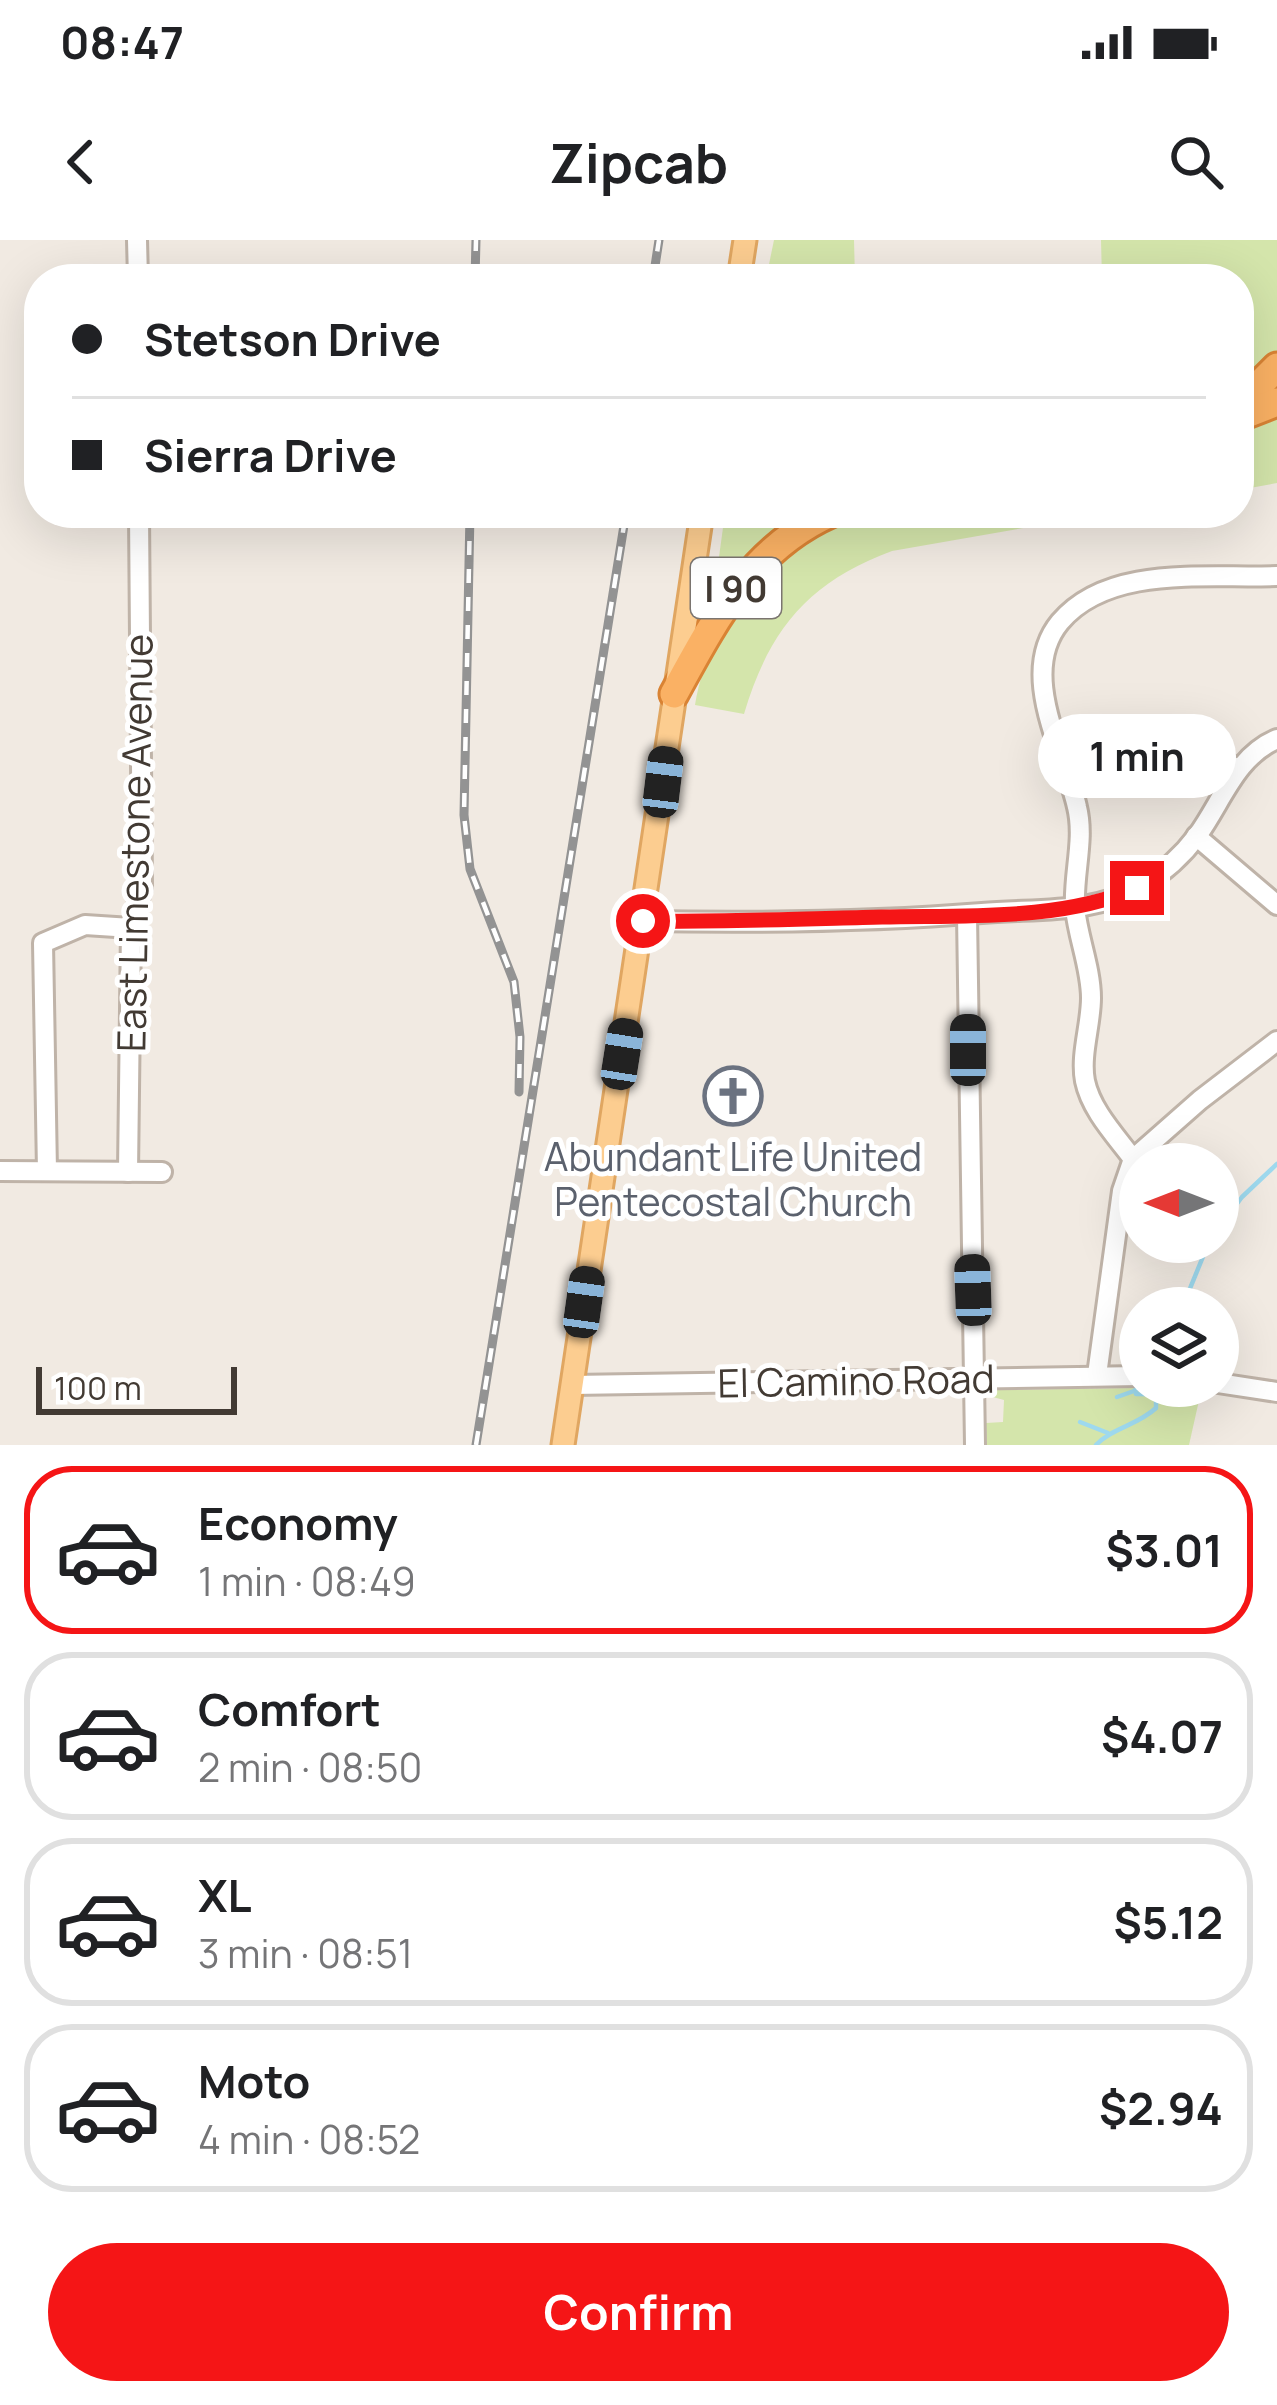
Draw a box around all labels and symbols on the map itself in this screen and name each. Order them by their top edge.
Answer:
road number: I 90 [691,558,781,618]
street label: East Limestone Avenue [103,634,165,1052]
callout: 1 min [1038,714,1236,798]
car [641,744,685,820]
route end [1110,861,1164,915]
route start [616,894,670,948]
car [950,1014,986,1086]
car [599,1016,645,1092]
church icon: Abundant Life United Pentecostal Church [702,1065,764,1127]
place label: Abundant Life United Pentecostal Church [544,1129,922,1228]
north arrow [1119,1143,1239,1263]
car [954,1253,992,1327]
car [561,1264,607,1340]
street label: El Camino Road [717,1351,995,1409]
scale bar [36,1361,237,1414]

